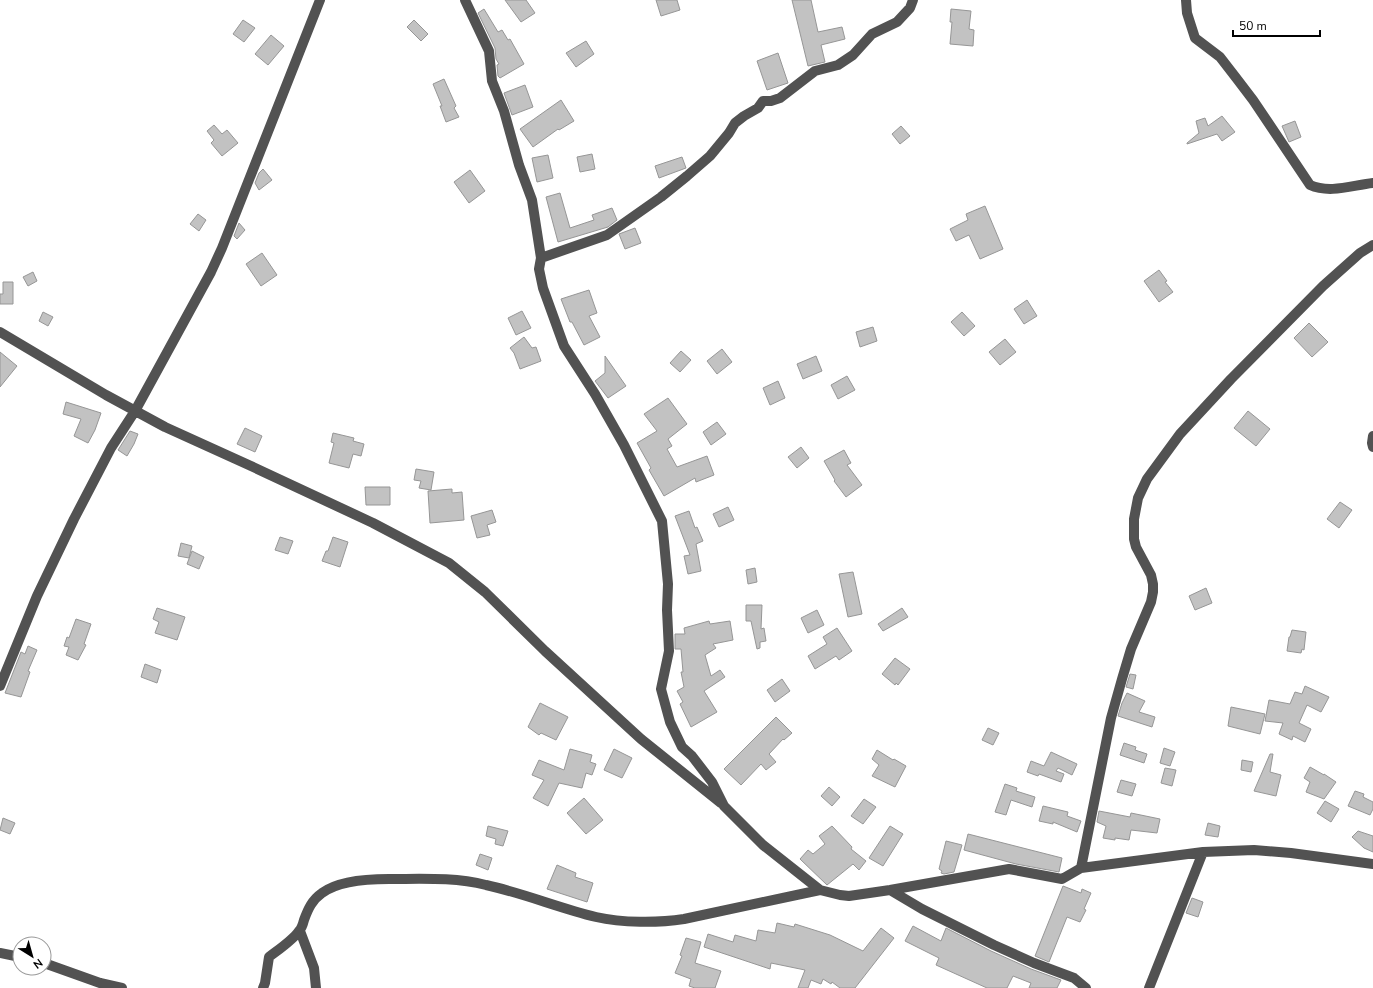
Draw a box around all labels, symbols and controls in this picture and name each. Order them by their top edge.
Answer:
scale bar [1233,12,1320,38]
text: 50 m [1239,18,1267,34]
north arrow [12,936,52,976]
text: N [30,955,46,972]

